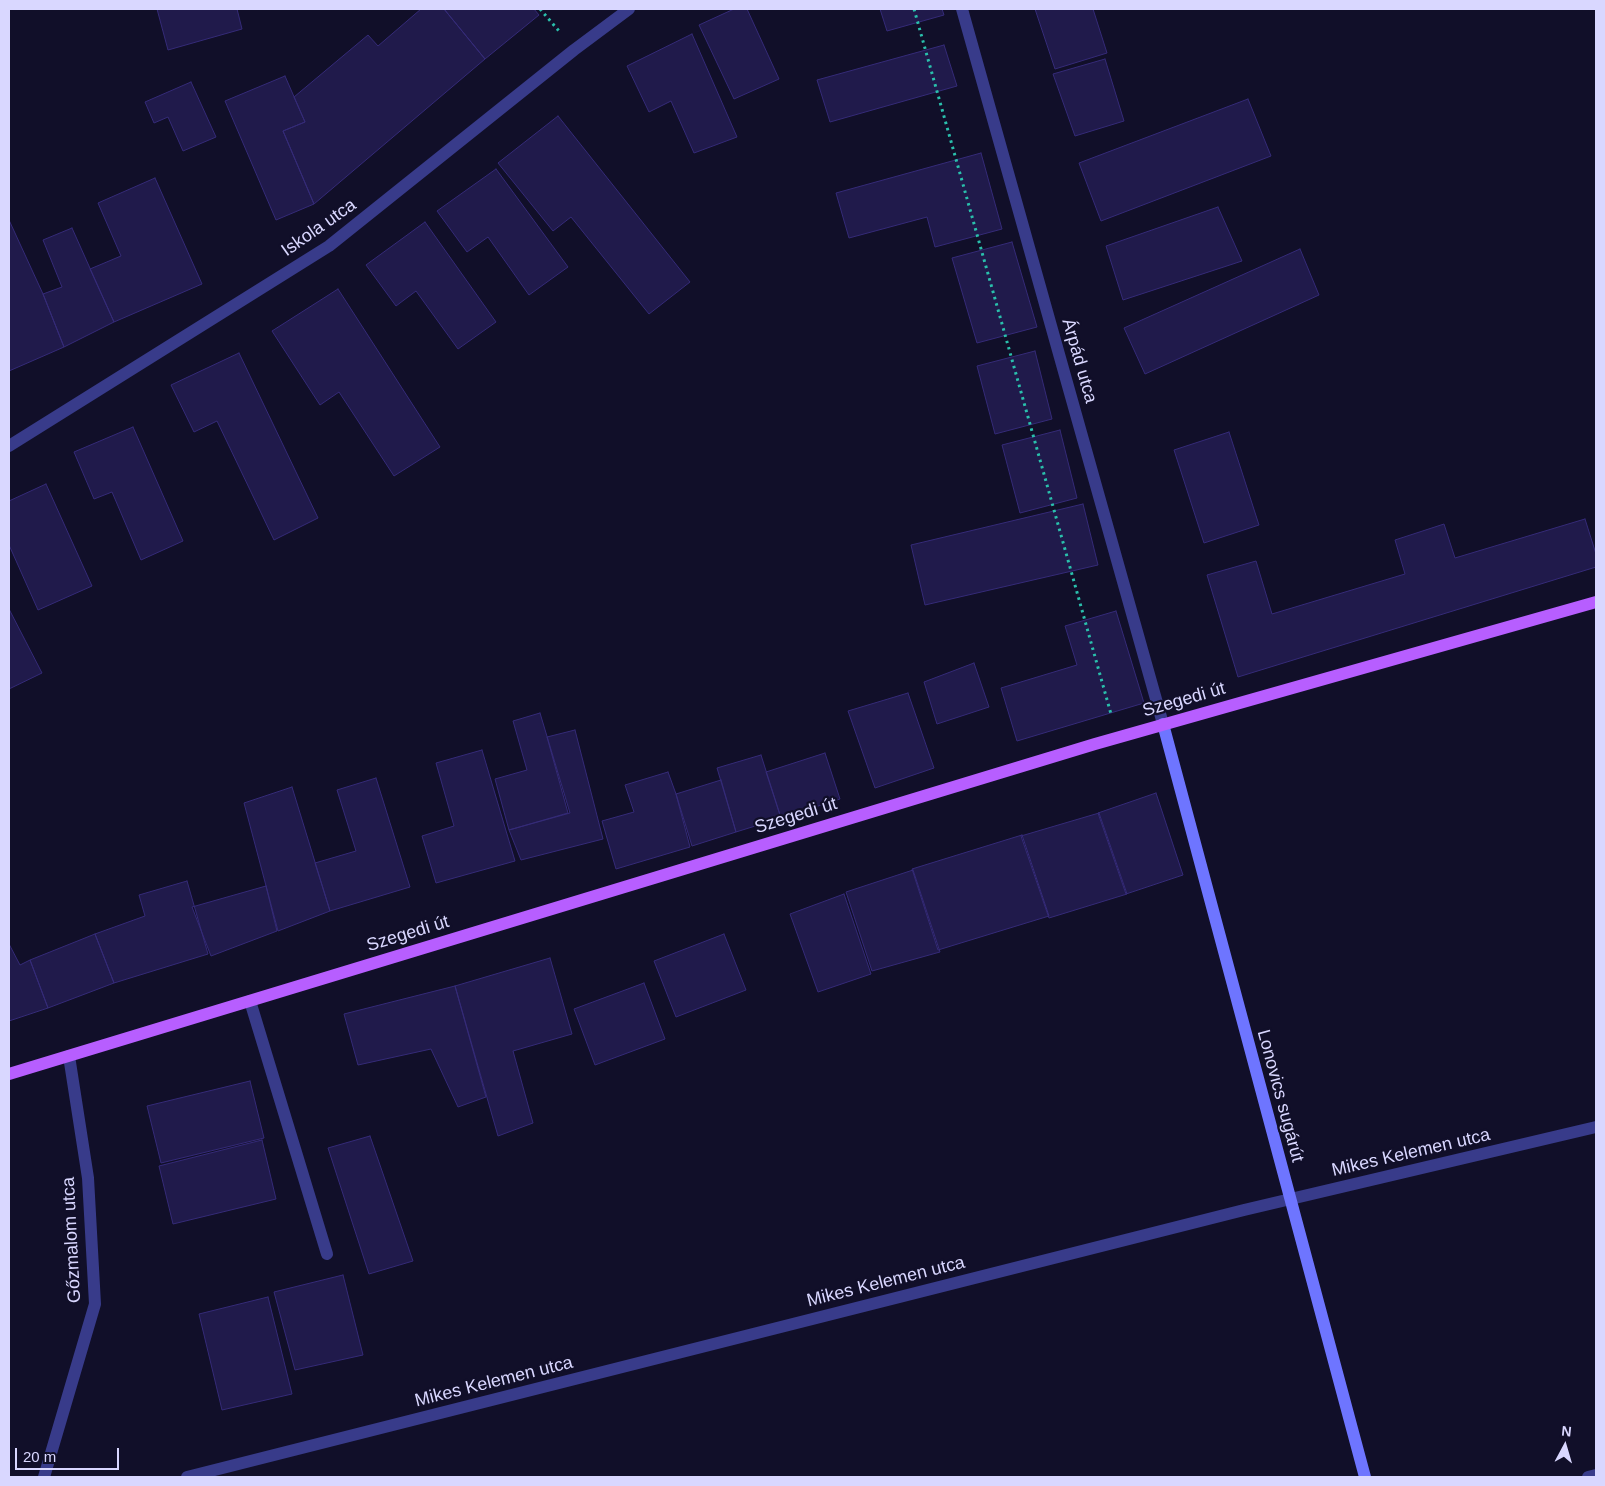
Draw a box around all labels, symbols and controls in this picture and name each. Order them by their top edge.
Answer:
street label: Iskola utca [278,194,360,262]
street label: Árpád utca [1057,316,1101,406]
street label: Szegedi út [1140,678,1228,722]
street label: Szegedi út [752,793,840,839]
street label: Szegedi út [364,911,452,957]
street label: Lonovics sugárút [1252,1027,1308,1165]
street label: Mikes Kelemen utca [1330,1124,1492,1182]
street label: Gőzmalom utca [58,1176,86,1304]
street label: Mikes Kelemen utca [805,1252,967,1312]
street label: Mikes Kelemen utca [413,1352,575,1412]
north arrow [1540,1421,1590,1471]
text: N [1561,1423,1572,1440]
scale bar [18,1438,121,1470]
text: 20 m [23,1448,56,1465]

